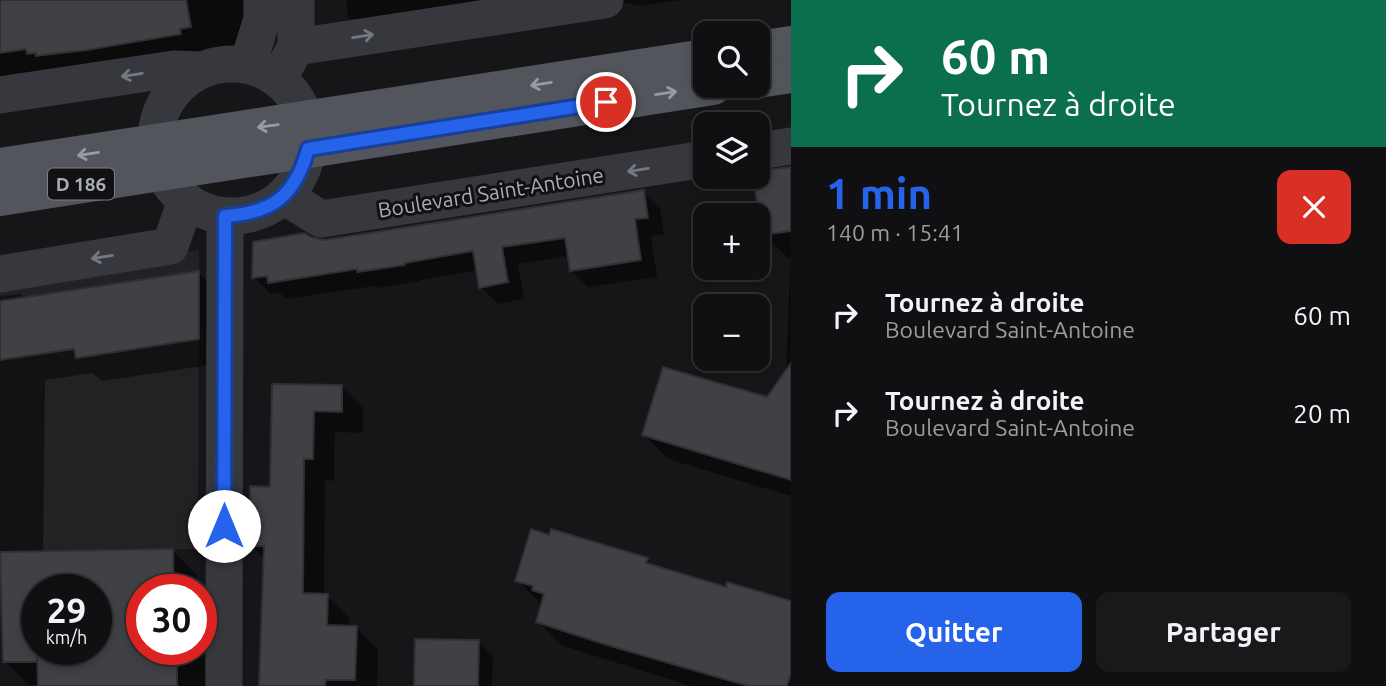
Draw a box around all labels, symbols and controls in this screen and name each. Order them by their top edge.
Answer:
map controls [693,21,770,371]
button: search [693,21,770,98]
icon: right [826,28,917,119]
text: 60 m [941,28,1050,83]
one-way arrow [351,29,374,42]
one-way arrow [121,69,144,82]
pin [576,72,636,132]
one-way arrow [530,78,553,91]
icon: arrive [587,83,625,121]
one-way arrow [654,86,677,99]
text: Tournez à droite [941,86,1176,122]
button: layers [693,112,770,189]
one-way arrow [257,120,280,133]
one-way arrow [77,148,100,161]
street label: Boulevard Saint-Antoine [376,162,605,222]
one-way arrow [627,164,650,177]
road number: D 186 [48,168,114,200]
text: 1 min [826,170,932,217]
button: close [1277,170,1351,244]
button: + [693,203,770,280]
text: 140 m · 15:41 [826,220,964,245]
one-way arrow [92,251,114,264]
text: Tournez à droite [885,288,1084,317]
button: − [693,294,770,371]
icon: right [826,296,864,334]
text: 60 m [1293,301,1351,330]
text: Boulevard Saint-Antoine [885,317,1135,342]
text: Tournez à droite [885,386,1084,415]
icon: right [826,394,864,432]
text: 20 m [1293,399,1351,428]
text: Boulevard Saint-Antoine [885,415,1135,440]
position arrow [187,489,261,563]
speed limit sign: 30 [126,574,217,665]
text: 29 [47,590,86,630]
button: Quitter [826,592,1082,672]
button: Partager [1096,592,1351,672]
text: km/h [46,627,87,647]

